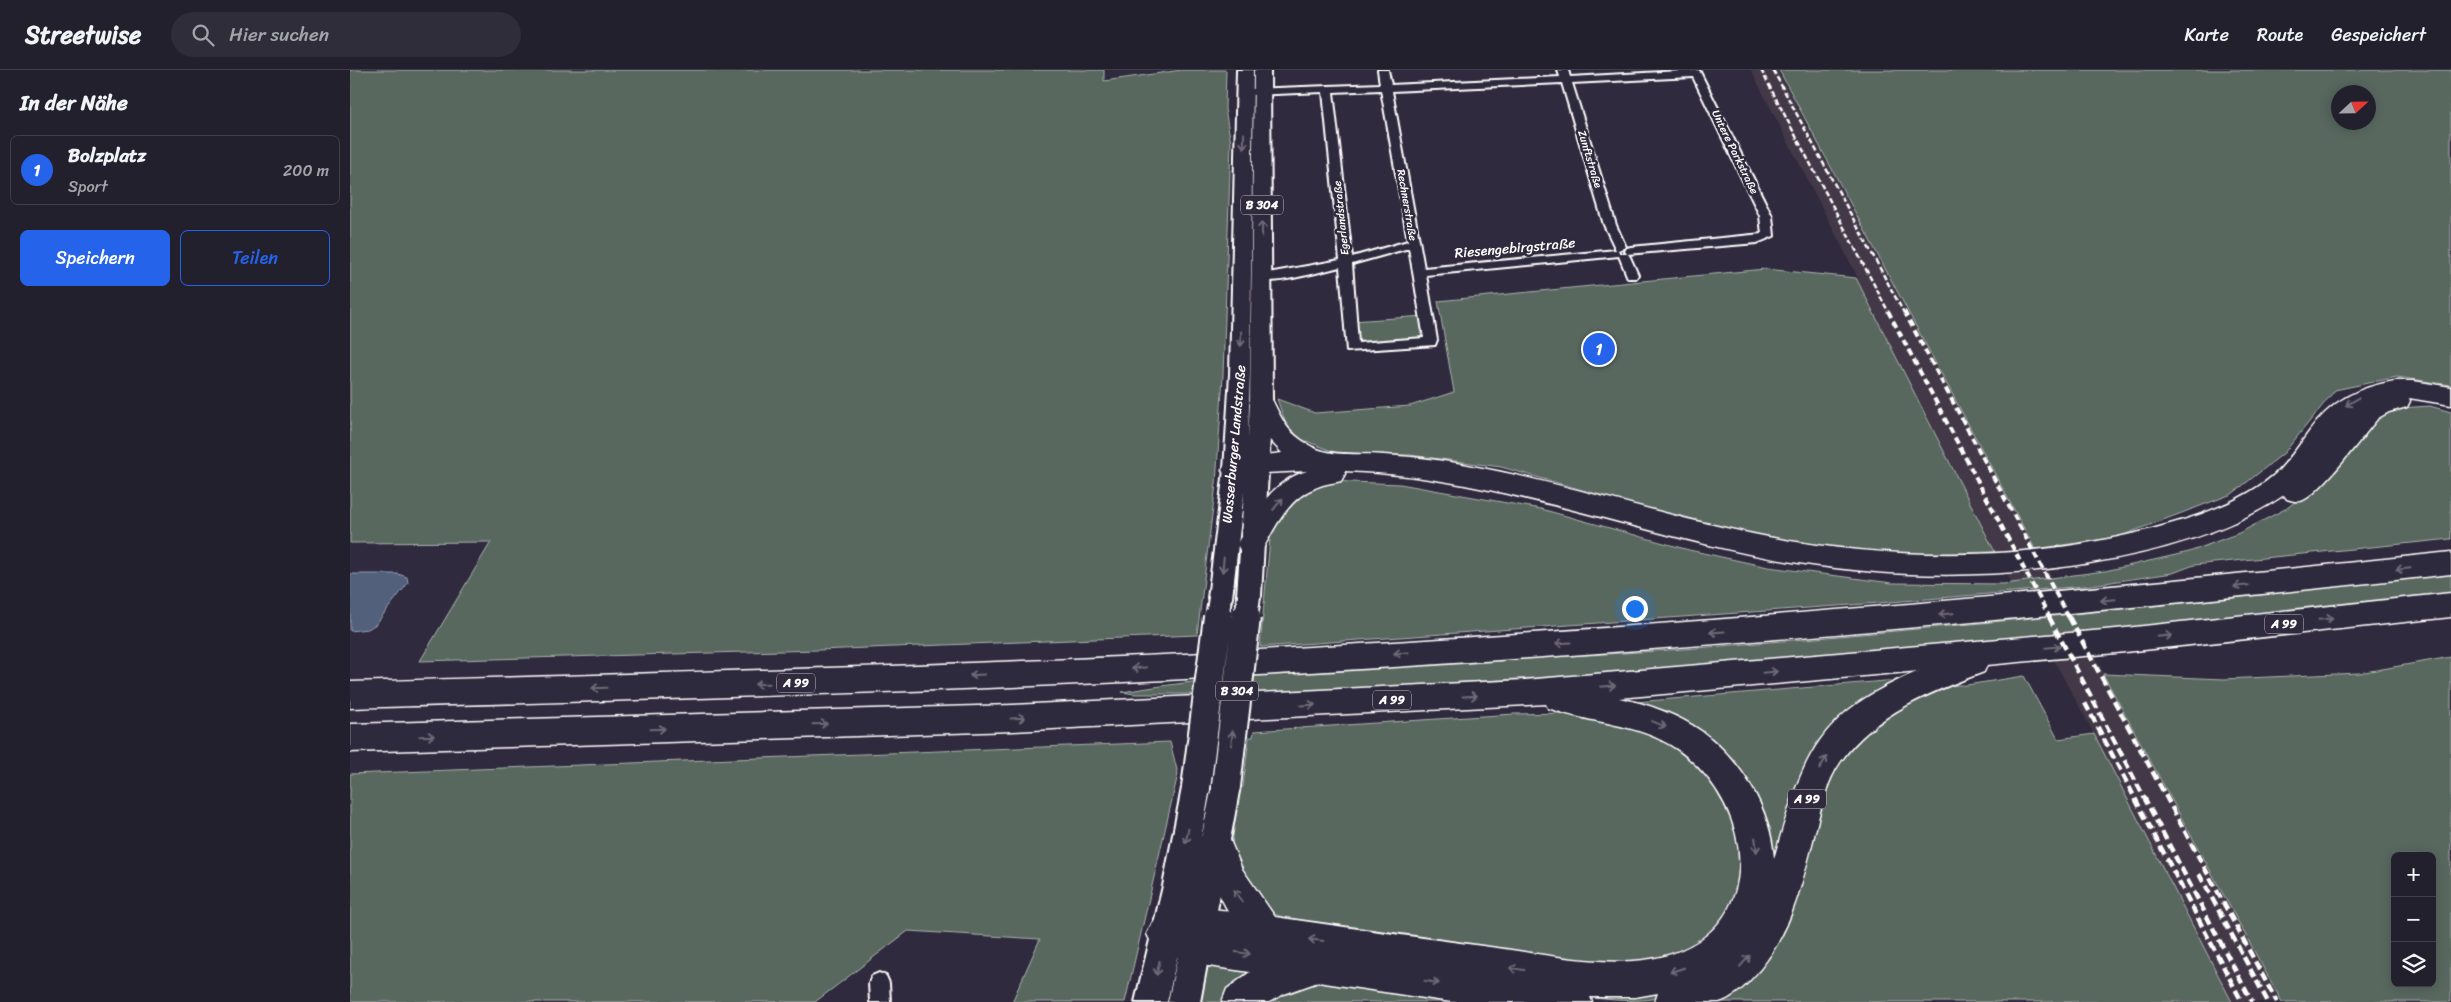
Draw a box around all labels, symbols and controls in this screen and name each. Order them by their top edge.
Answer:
search box [171,12,521,57]
text: Streetwise [25,14,141,56]
text: Hier suchen [229,18,329,51]
text: Karte [2184,19,2229,51]
text: Route [2257,19,2303,51]
text: Gespeichert [2331,19,2426,51]
icon: search [189,21,217,49]
text: In der Nähe [20,84,128,122]
north arrow [2331,85,2376,130]
street label: Untere Parkstraße [1706,107,1764,198]
street label: Zunftstraße [1572,128,1608,191]
one-way arrow [1239,132,1249,148]
text: Bolzplatz [68,139,146,172]
text: 1 [34,156,40,185]
text: 200 m [283,156,329,185]
street label: Rechnerstraße [1391,168,1423,243]
text: Sport [68,172,108,201]
street label: Egerlandstraße [1328,179,1354,256]
road number: B 304 [1241,196,1283,214]
one-way arrow [1257,221,1267,238]
button: Speichern [20,230,170,286]
button: Teilen [180,230,330,286]
street label: Riesengebirgstraße [1454,230,1576,266]
one-way arrow [1236,330,1246,346]
pin: 1 [1583,330,1615,368]
street label: Wasserburger Landstraße [1215,364,1253,524]
one-way arrow [2346,397,2360,407]
one-way arrow [1273,498,1284,511]
one-way arrow [1218,557,1228,573]
one-way arrow [2395,564,2411,574]
one-way arrow [2233,581,2249,591]
one-way arrow [2101,595,2117,604]
your location [1622,596,1648,622]
one-way arrow [1939,609,1955,618]
road number: A 99 [2265,614,2303,634]
one-way arrow [2318,614,2334,624]
one-way arrow [1709,628,1725,637]
one-way arrow [2157,631,2173,641]
one-way arrow [1555,639,1571,648]
one-way arrow [2045,642,2061,652]
one-way arrow [1393,649,1409,658]
one-way arrow [1131,664,1147,673]
one-way arrow [1762,668,1778,677]
one-way arrow [969,671,985,680]
road number: A 99 [777,674,815,692]
one-way arrow [754,679,770,688]
one-way arrow [1600,681,1616,691]
road number: B 304 [1216,682,1258,700]
one-way arrow [592,684,608,693]
road number: A 99 [1373,690,1411,710]
one-way arrow [1462,691,1478,700]
one-way arrow [1300,700,1316,709]
one-way arrow [1009,714,1025,723]
one-way arrow [812,719,828,728]
one-way arrow [1651,720,1666,730]
one-way arrow [650,724,666,734]
one-way arrow [1227,730,1237,746]
one-way arrow [419,732,435,741]
one-way arrow [1819,756,1828,771]
road number: A 99 [1788,790,1826,809]
one-way arrow [1182,827,1192,843]
one-way arrow [1751,837,1761,853]
map controls [2391,852,2436,987]
button: + [2391,852,2436,897]
one-way arrow [1232,889,1243,903]
button: − [2391,897,2436,942]
one-way arrow [1308,935,1324,945]
button: layers [2391,942,2436,987]
one-way arrow [1234,949,1250,959]
one-way arrow [1739,954,1750,967]
one-way arrow [1153,960,1163,976]
one-way arrow [1509,963,1525,973]
one-way arrow [1670,966,1685,975]
one-way arrow [1424,977,1440,987]

